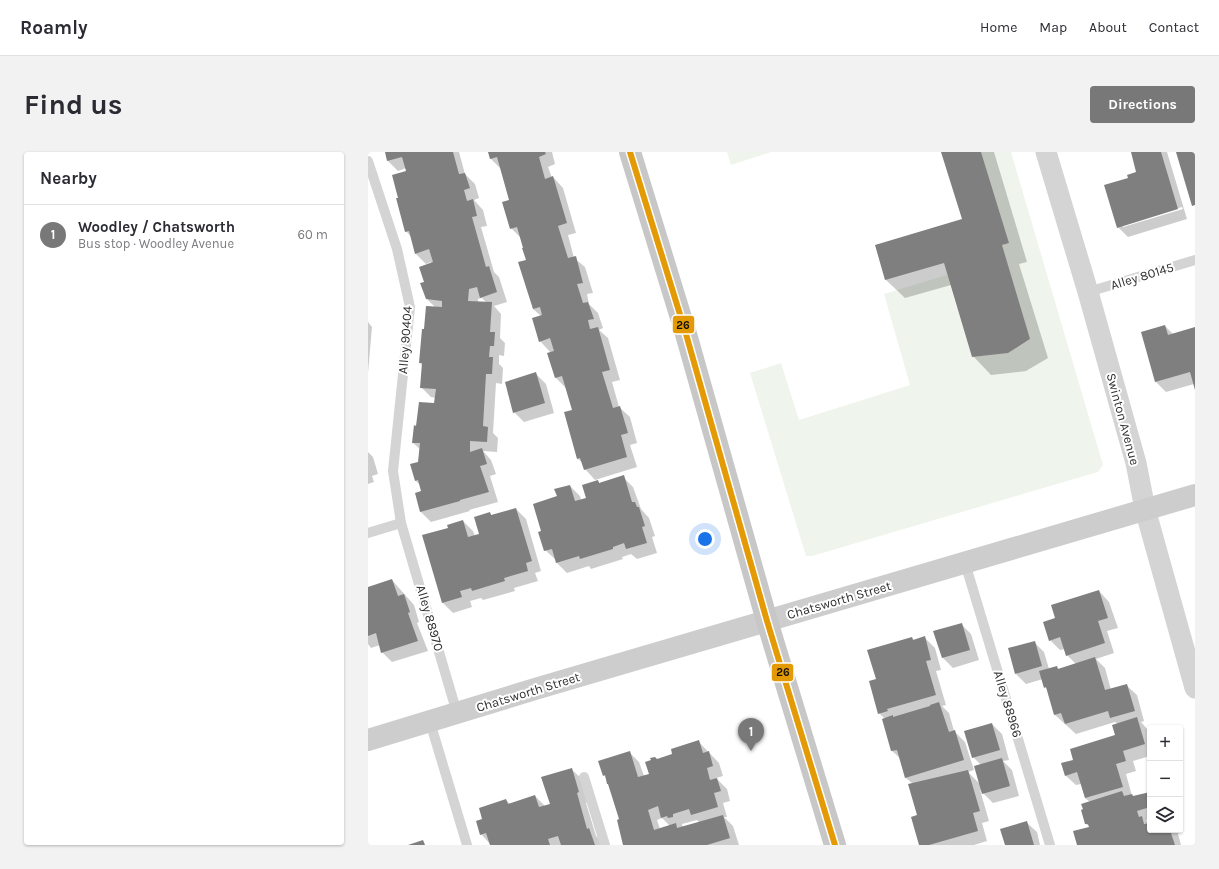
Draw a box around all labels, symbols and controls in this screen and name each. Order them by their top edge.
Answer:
text: Roamly [20,17,87,39]
text: Home [980,19,1017,36]
text: Map [1039,19,1067,36]
text: About [1089,19,1127,36]
text: Contact [1149,19,1199,36]
button: Directions [1090,86,1195,123]
text: Find us [24,88,123,121]
text: Nearby [40,168,97,188]
text: Woodley / Chatsworth [78,218,235,236]
text: 1 [51,227,55,242]
text: 60 m [298,227,328,242]
text: Bus stop · Woodley Avenue [78,236,234,251]
street label: Alley 80145 [1109,259,1175,293]
street label: Alley 90404 [395,306,415,374]
line badge: 26 [672,315,695,334]
text: 26 [676,319,690,332]
street label: Swinton Avenue [1103,371,1143,467]
your location [695,529,715,549]
street label: Chatsworth Street [785,578,893,622]
street label: Alley 88970 [413,583,447,653]
line badge: 26 [771,663,794,682]
text: 26 [776,666,790,679]
street label: Chatsworth Street [474,669,582,715]
street label: Alley 88966 [991,669,1025,739]
pin: 1 [738,718,764,751]
map controls [1147,725,1183,833]
button: + [1147,725,1183,761]
button: − [1147,761,1183,797]
button: layers [1147,797,1183,833]

